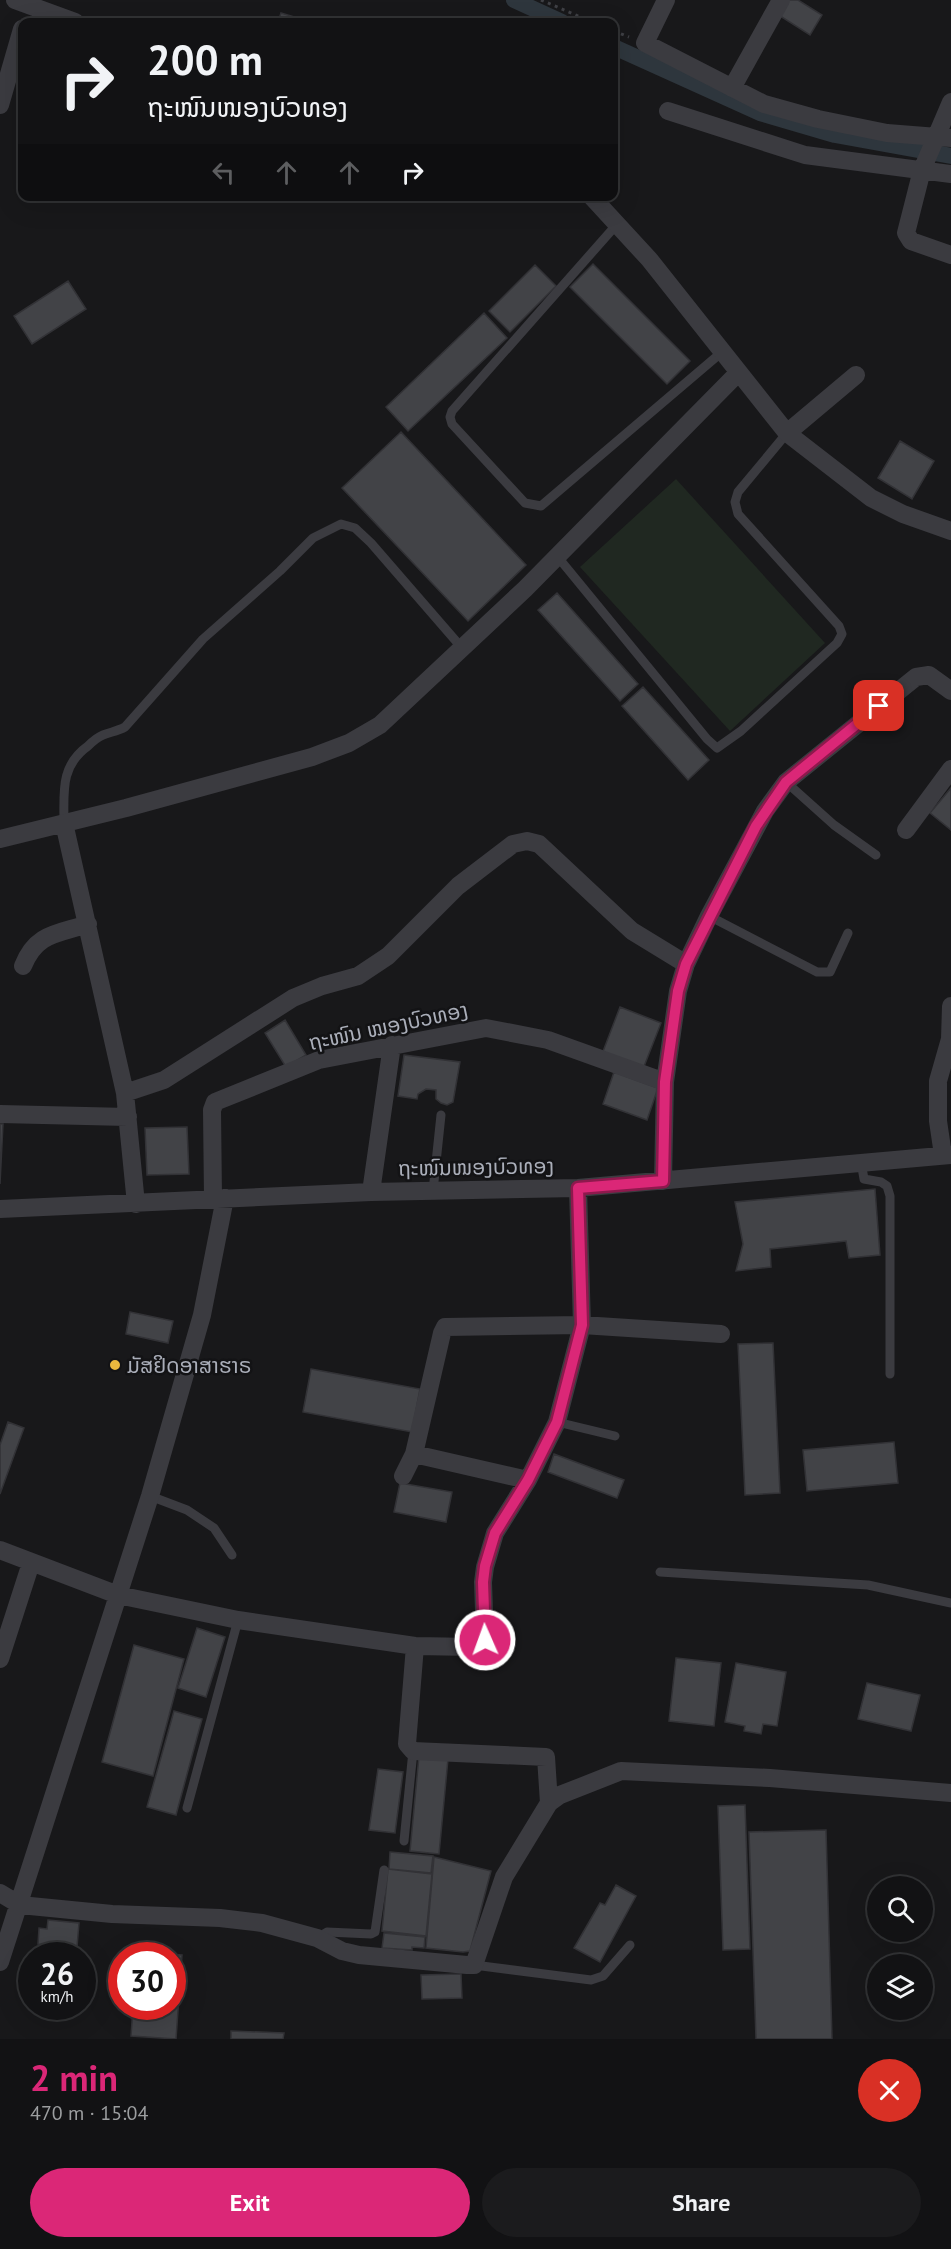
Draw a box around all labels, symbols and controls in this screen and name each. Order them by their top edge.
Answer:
text: 200 m [147,32,263,87]
icon: right [48,42,126,120]
text: ຖະໜົນໜອງບົວທອງ [147,90,348,124]
icon: left [207,156,240,189]
icon: ahead [270,156,303,189]
icon: ahead [333,156,366,189]
icon: right [396,156,429,189]
pin [853,680,904,731]
icon: arrive [862,689,895,722]
street label: ຖະໜົນ ໝອງບົວທອງ [306,996,470,1056]
street label: ຖະໜົນໜອງບົວທອງ [398,1152,554,1182]
place label: ມັສຢິດອາສາຮາຣ [127,1352,252,1379]
marker: ມັສຢິດອາສາຮາຣ [108,1358,122,1372]
position arrow [453,1608,517,1672]
map controls [867,1876,933,2020]
button: search [867,1876,933,1942]
speed limit sign: 30 [108,1942,186,2020]
text: 26 [40,1954,74,1993]
button: layers [867,1954,933,2020]
text: km/h [41,1987,73,2006]
text: 2 min [30,2054,118,2101]
button: close [858,2059,921,2122]
text: 470 m · 15:04 [30,2100,148,2126]
button: Exit [30,2168,470,2237]
button: Share [482,2168,921,2237]

